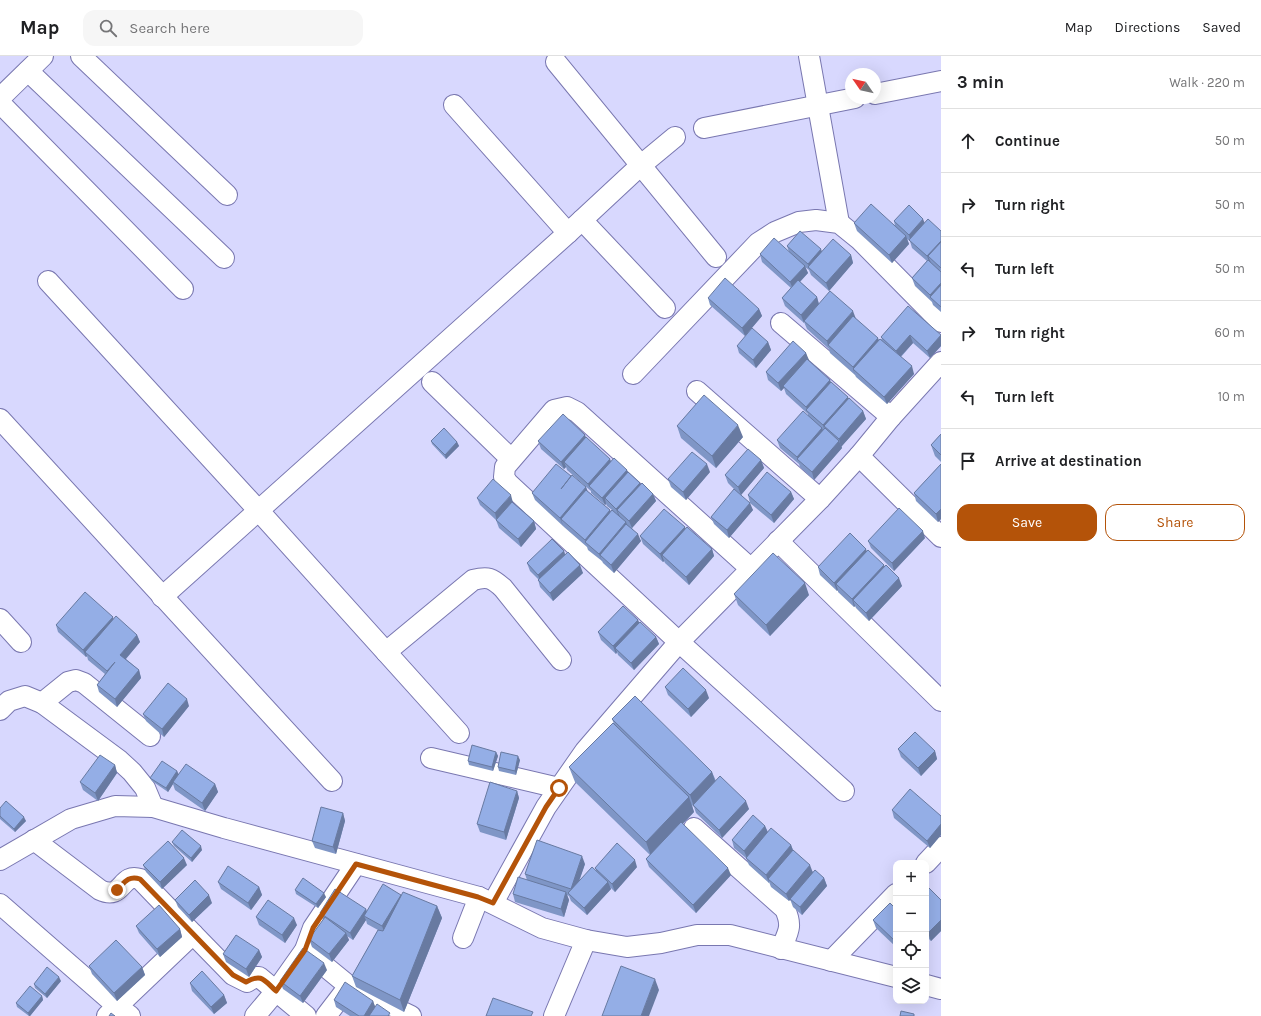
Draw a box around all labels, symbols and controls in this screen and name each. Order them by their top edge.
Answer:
search box [83,10,363,46]
text: Map [20,17,59,39]
icon: search [97,17,119,39]
text: Search here [129,19,210,37]
text: Map [1065,19,1093,36]
text: Directions [1115,19,1180,36]
text: Saved [1202,19,1241,36]
north arrow [845,68,881,104]
text: 3 min [957,72,1004,92]
text: Walk · 220 m [1169,75,1245,90]
icon: ahead [957,130,979,152]
text: Continue [995,132,1060,150]
text: 50 m [1215,133,1245,148]
icon: right [957,194,979,216]
text: Turn right [995,196,1065,214]
text: 50 m [1215,197,1245,212]
icon: left [957,258,979,280]
text: Turn left [995,260,1054,278]
text: 50 m [1215,261,1245,276]
icon: right [957,322,979,344]
text: Turn right [995,324,1065,342]
text: 60 m [1215,325,1245,340]
icon: left [957,386,979,408]
text: Turn left [995,388,1054,406]
text: 10 m [1218,389,1245,404]
icon: arrive [957,450,979,472]
text: Arrive at destination [995,452,1142,470]
button: Save [957,504,1097,541]
button: Share [1105,504,1245,541]
route start [550,779,568,797]
map controls [893,860,929,1004]
button: + [893,860,929,896]
route end [108,881,126,899]
button: − [893,896,929,932]
button: locate [893,932,929,968]
button: layers [893,968,929,1004]

